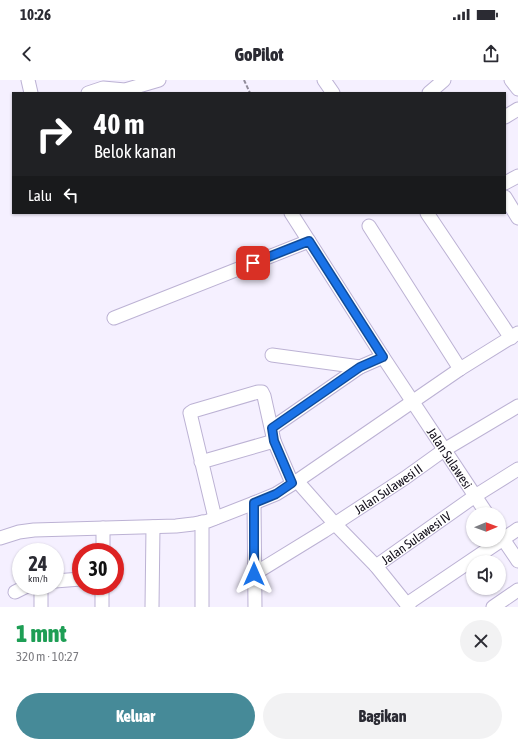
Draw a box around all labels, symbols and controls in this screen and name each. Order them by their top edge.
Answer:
text: 10:26 [20,6,51,23]
icon: back [16,43,38,65]
icon: share [480,43,502,65]
text: GoPilot [234,44,284,65]
icon: right [28,108,80,160]
text: 40 m [94,108,144,140]
text: Belok kanan [94,141,176,162]
icon: left [60,184,82,206]
text: Lalu [28,187,52,204]
pin [236,246,270,280]
icon: arrive [242,252,264,274]
street label: Jalan Sulawesi [424,425,476,491]
street label: Jalan Sulawesi II [351,461,425,517]
north arrow [466,507,506,547]
map controls [466,507,506,595]
street label: Jalan Sulawesi IV [378,508,454,567]
speed limit sign: 30 [72,543,124,595]
text: 24 [29,552,47,575]
position arrow [233,553,275,595]
button: sound [466,555,506,595]
text: km/h [28,573,48,584]
text: 1 mnt [16,620,66,647]
button: close [460,620,502,662]
text: 320 m · 10:27 [16,649,79,664]
button: Keluar [16,693,255,739]
button: Bagikan [263,693,502,739]

